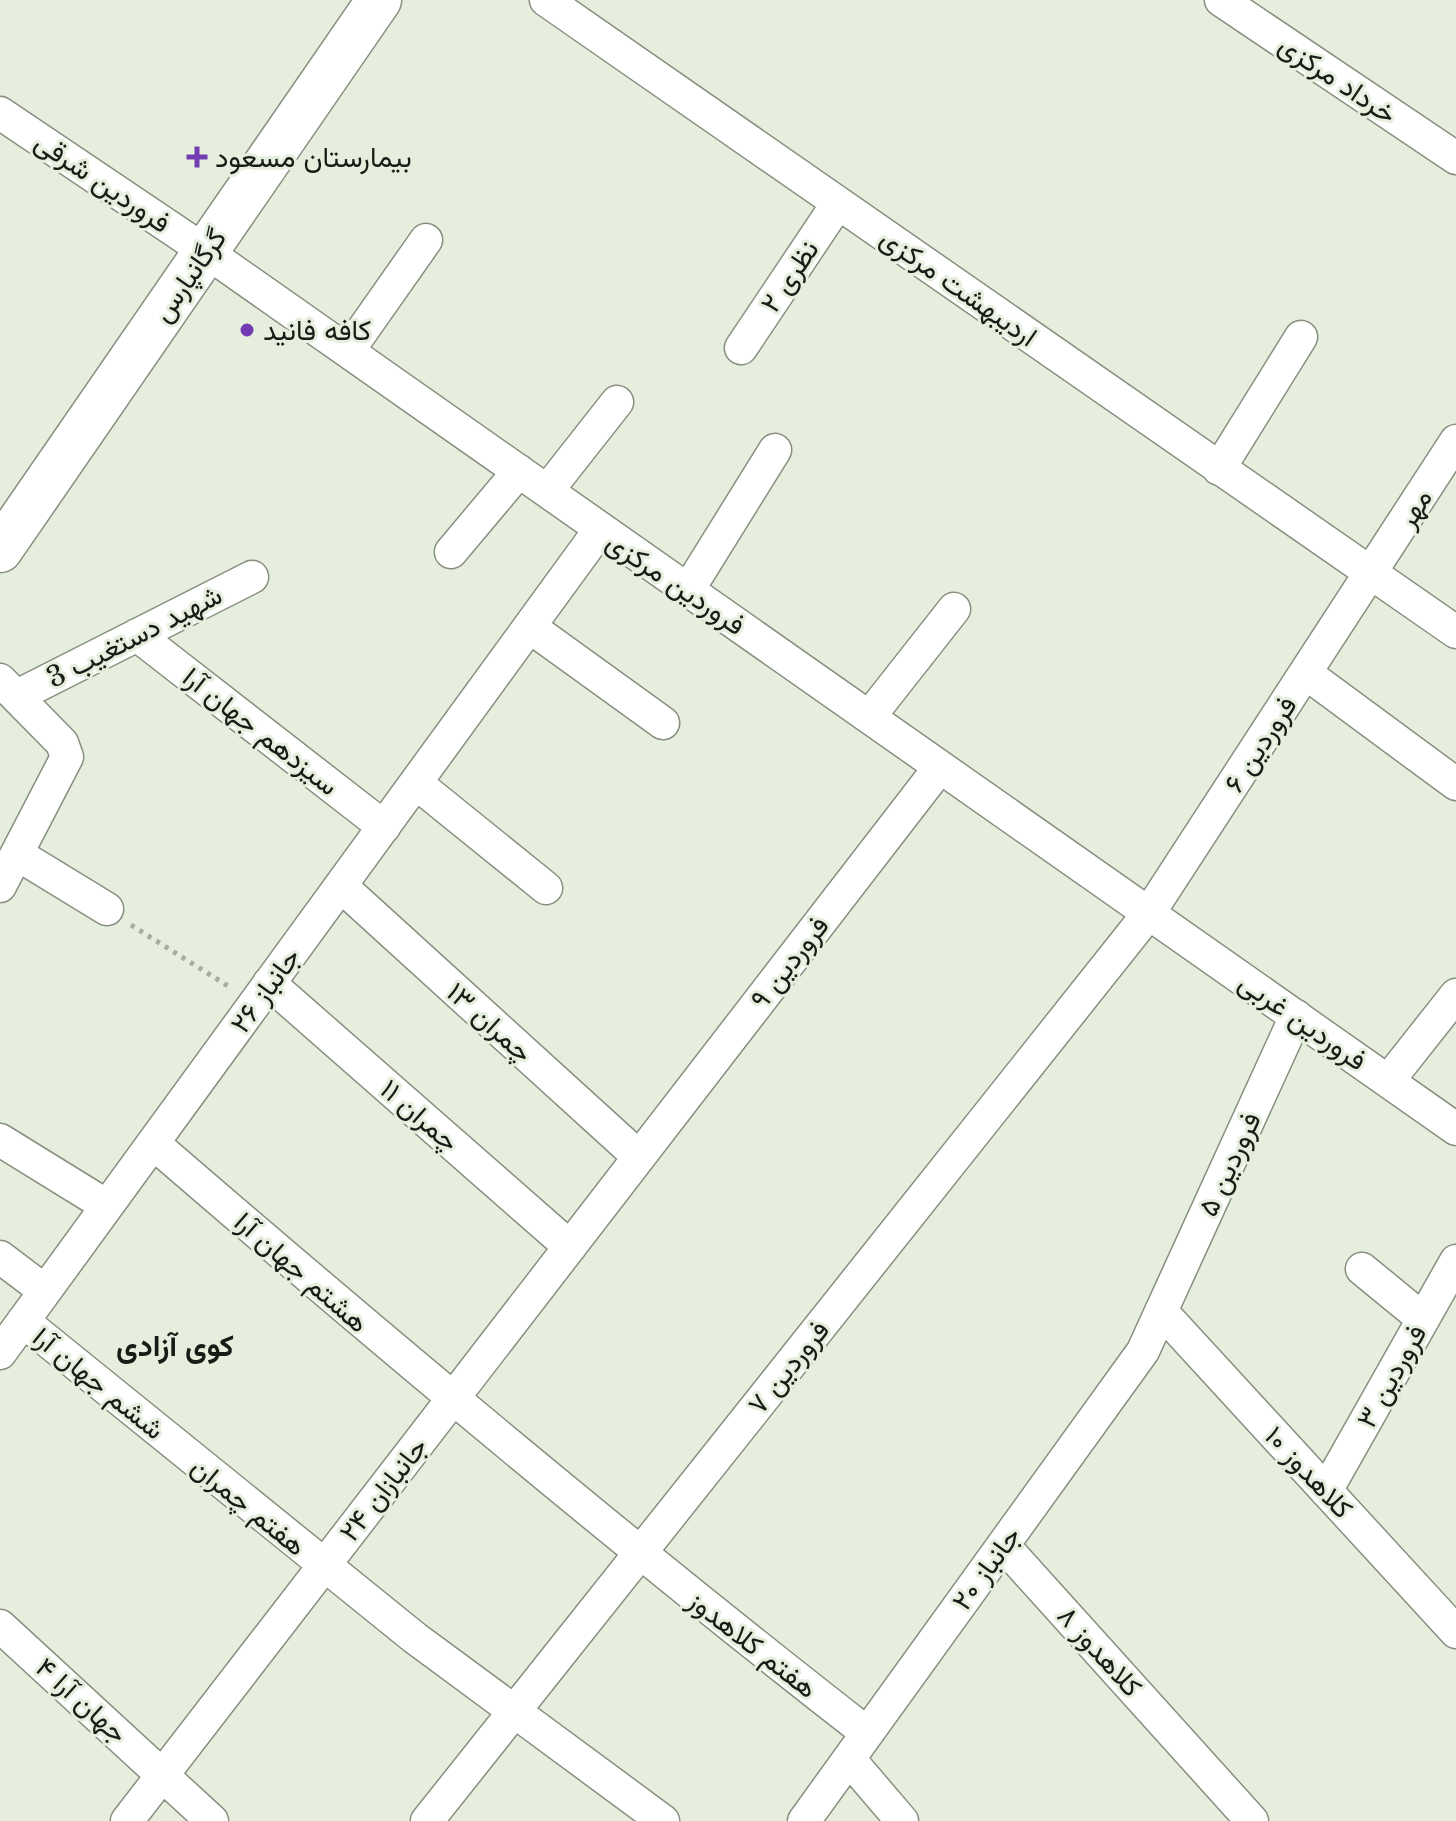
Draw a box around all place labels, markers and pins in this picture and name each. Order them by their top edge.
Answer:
place label: بیمارستان مسعود [215,140,412,175]
marker: بیمارستان مسعود [186,146,208,168]
place label: کافه فانید [263,313,371,348]
marker: کافه فانید [238,321,256,339]

